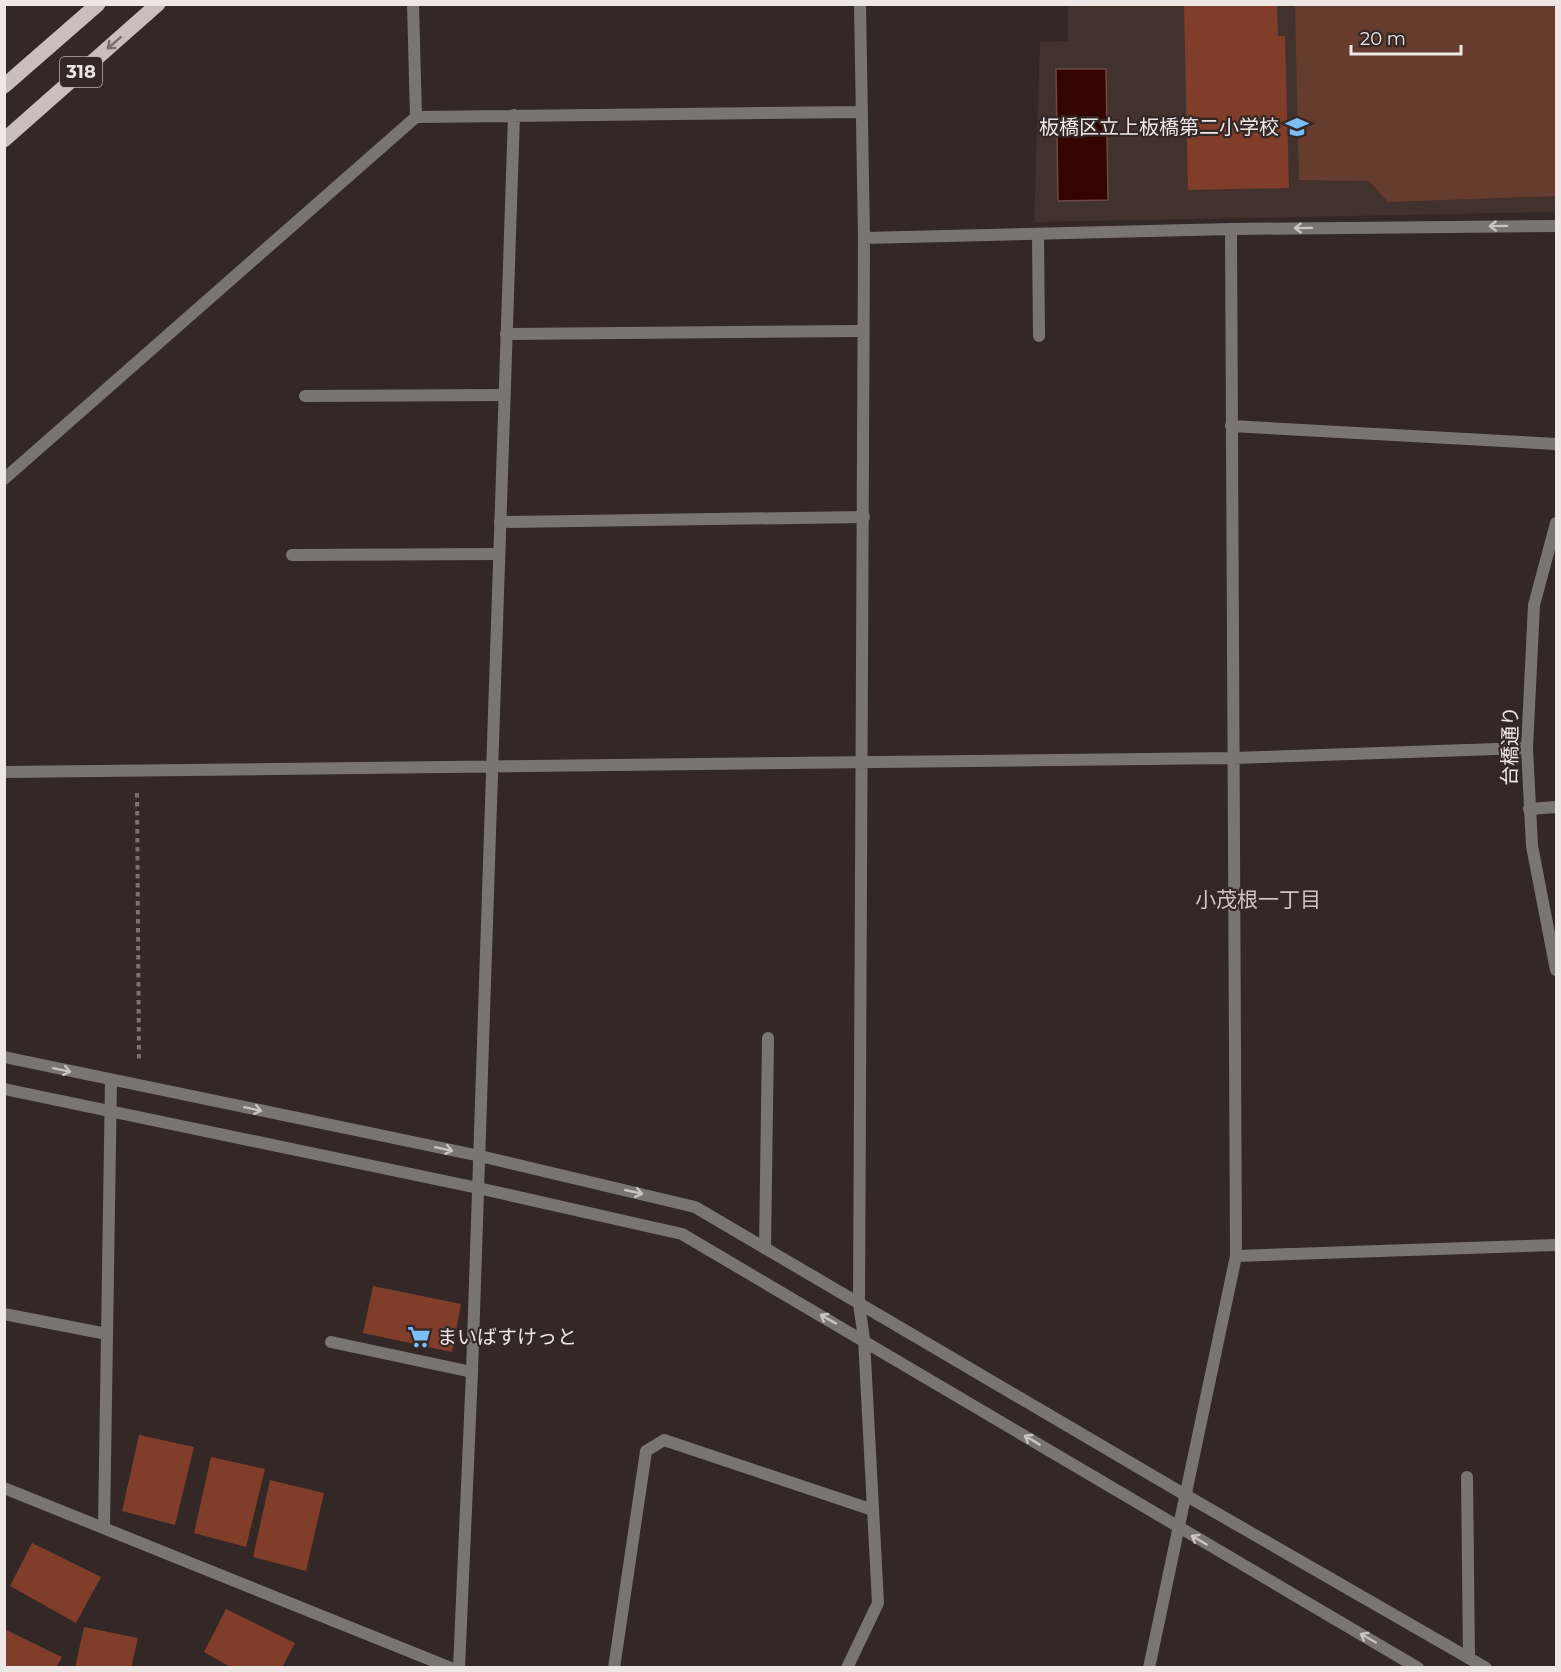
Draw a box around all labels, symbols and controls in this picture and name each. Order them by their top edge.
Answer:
scale bar [1351,18,1460,56]
text: 20 m [1360,28,1406,50]
one-way arrow [107,36,122,50]
road number: 318 [60,57,102,87]
school or university icon: 板橋区立上板橋第二小学校 [1284,114,1310,140]
place label: 板橋区立上板橋第二小学校 [1039,115,1279,139]
one-way arrow [1489,220,1509,232]
one-way arrow [1294,222,1314,234]
street label: 台橋通り [1497,706,1523,786]
district label: 小茂根一丁目 [1195,887,1321,912]
one-way arrow [51,1065,71,1076]
one-way arrow [243,1104,262,1116]
one-way arrow [434,1143,453,1155]
one-way arrow [624,1187,643,1199]
one-way arrow [820,1313,837,1325]
supermarket icon: まいばすけっと [406,1324,432,1350]
place label: まいばすけっと [437,1325,577,1349]
one-way arrow [1024,1433,1041,1445]
one-way arrow [1191,1534,1208,1546]
one-way arrow [1360,1632,1377,1644]

